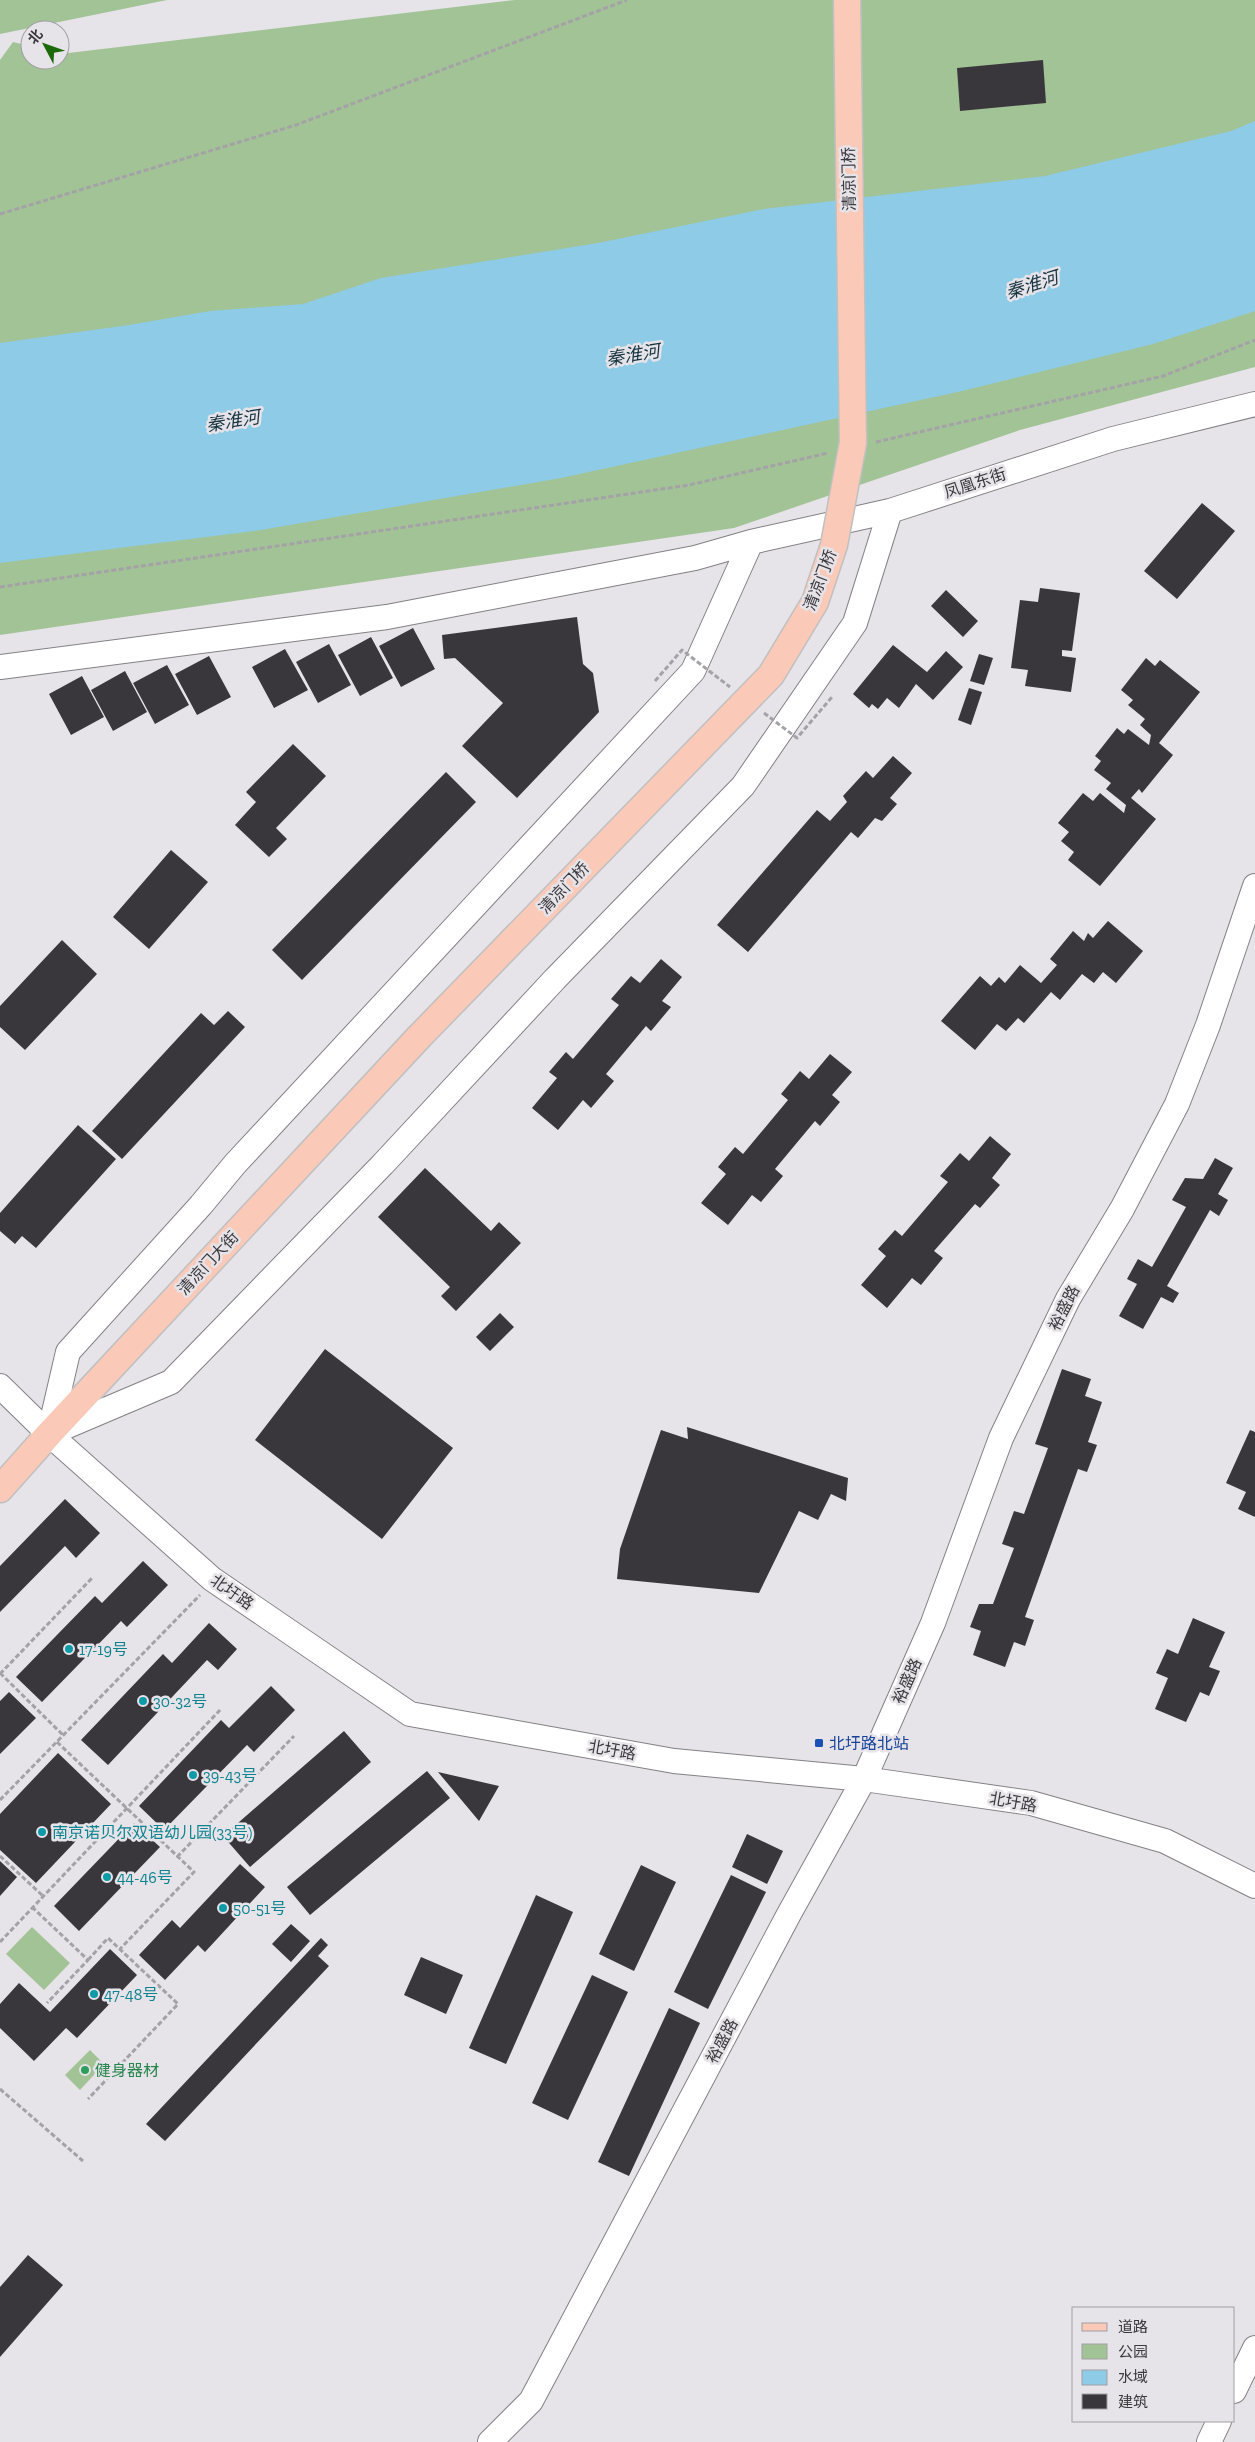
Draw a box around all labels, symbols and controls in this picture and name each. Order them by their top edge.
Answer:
north arrow [20,20,70,70]
text: 北 [25,26,47,48]
street label: 清凉门桥 [839,147,859,211]
water label: 秦淮河 [1003,266,1064,303]
water label: 秦淮河 [605,339,664,370]
water label: 秦淮河 [205,405,264,436]
street label: 凤凰东街 [942,464,1008,502]
street label: 清凉门桥 [800,547,840,613]
street label: 清凉门桥 [535,858,593,918]
street label: 清凉门大街 [174,1227,242,1299]
street label: 裕盛路 [1045,1282,1083,1334]
street label: 北圩路 [207,1570,257,1614]
place label: 17-19号 [79,1640,128,1659]
marker: 17-19号 [63,1643,75,1655]
street label: 裕盛路 [889,1655,925,1707]
place label: 30-32号 [153,1692,207,1711]
marker: 30-32号 [137,1695,149,1707]
place label: 北圩路北站 [829,1734,909,1753]
street label: 北圩路 [587,1736,637,1764]
marker: 北圩路北站 [813,1737,825,1749]
place label: 39-43号 [203,1766,257,1785]
marker: 39-43号 [187,1769,199,1781]
street label: 北圩路 [988,1788,1038,1816]
place label: 南京诺贝尔双语幼儿园(33号) [52,1823,252,1842]
marker: 南京诺贝尔双语幼儿园(33号) [36,1826,48,1838]
place label: 44-46号 [117,1868,173,1887]
marker: 44-46号 [101,1871,113,1883]
place label: 50-51号 [233,1899,286,1918]
marker: 50-51号 [217,1902,229,1914]
place label: 47-48号 [104,1985,158,2004]
marker: 47-48号 [88,1988,100,2000]
street label: 裕盛路 [702,2015,742,2067]
place label: 健身器材 [95,2061,159,2080]
marker: 健身器材 [79,2064,91,2076]
legend [1072,2307,1235,2422]
text: 道路 [1118,2318,1148,2336]
text: 公园 [1118,2343,1148,2361]
text: 水域 [1118,2368,1148,2386]
text: 建筑 [1118,2393,1148,2411]

